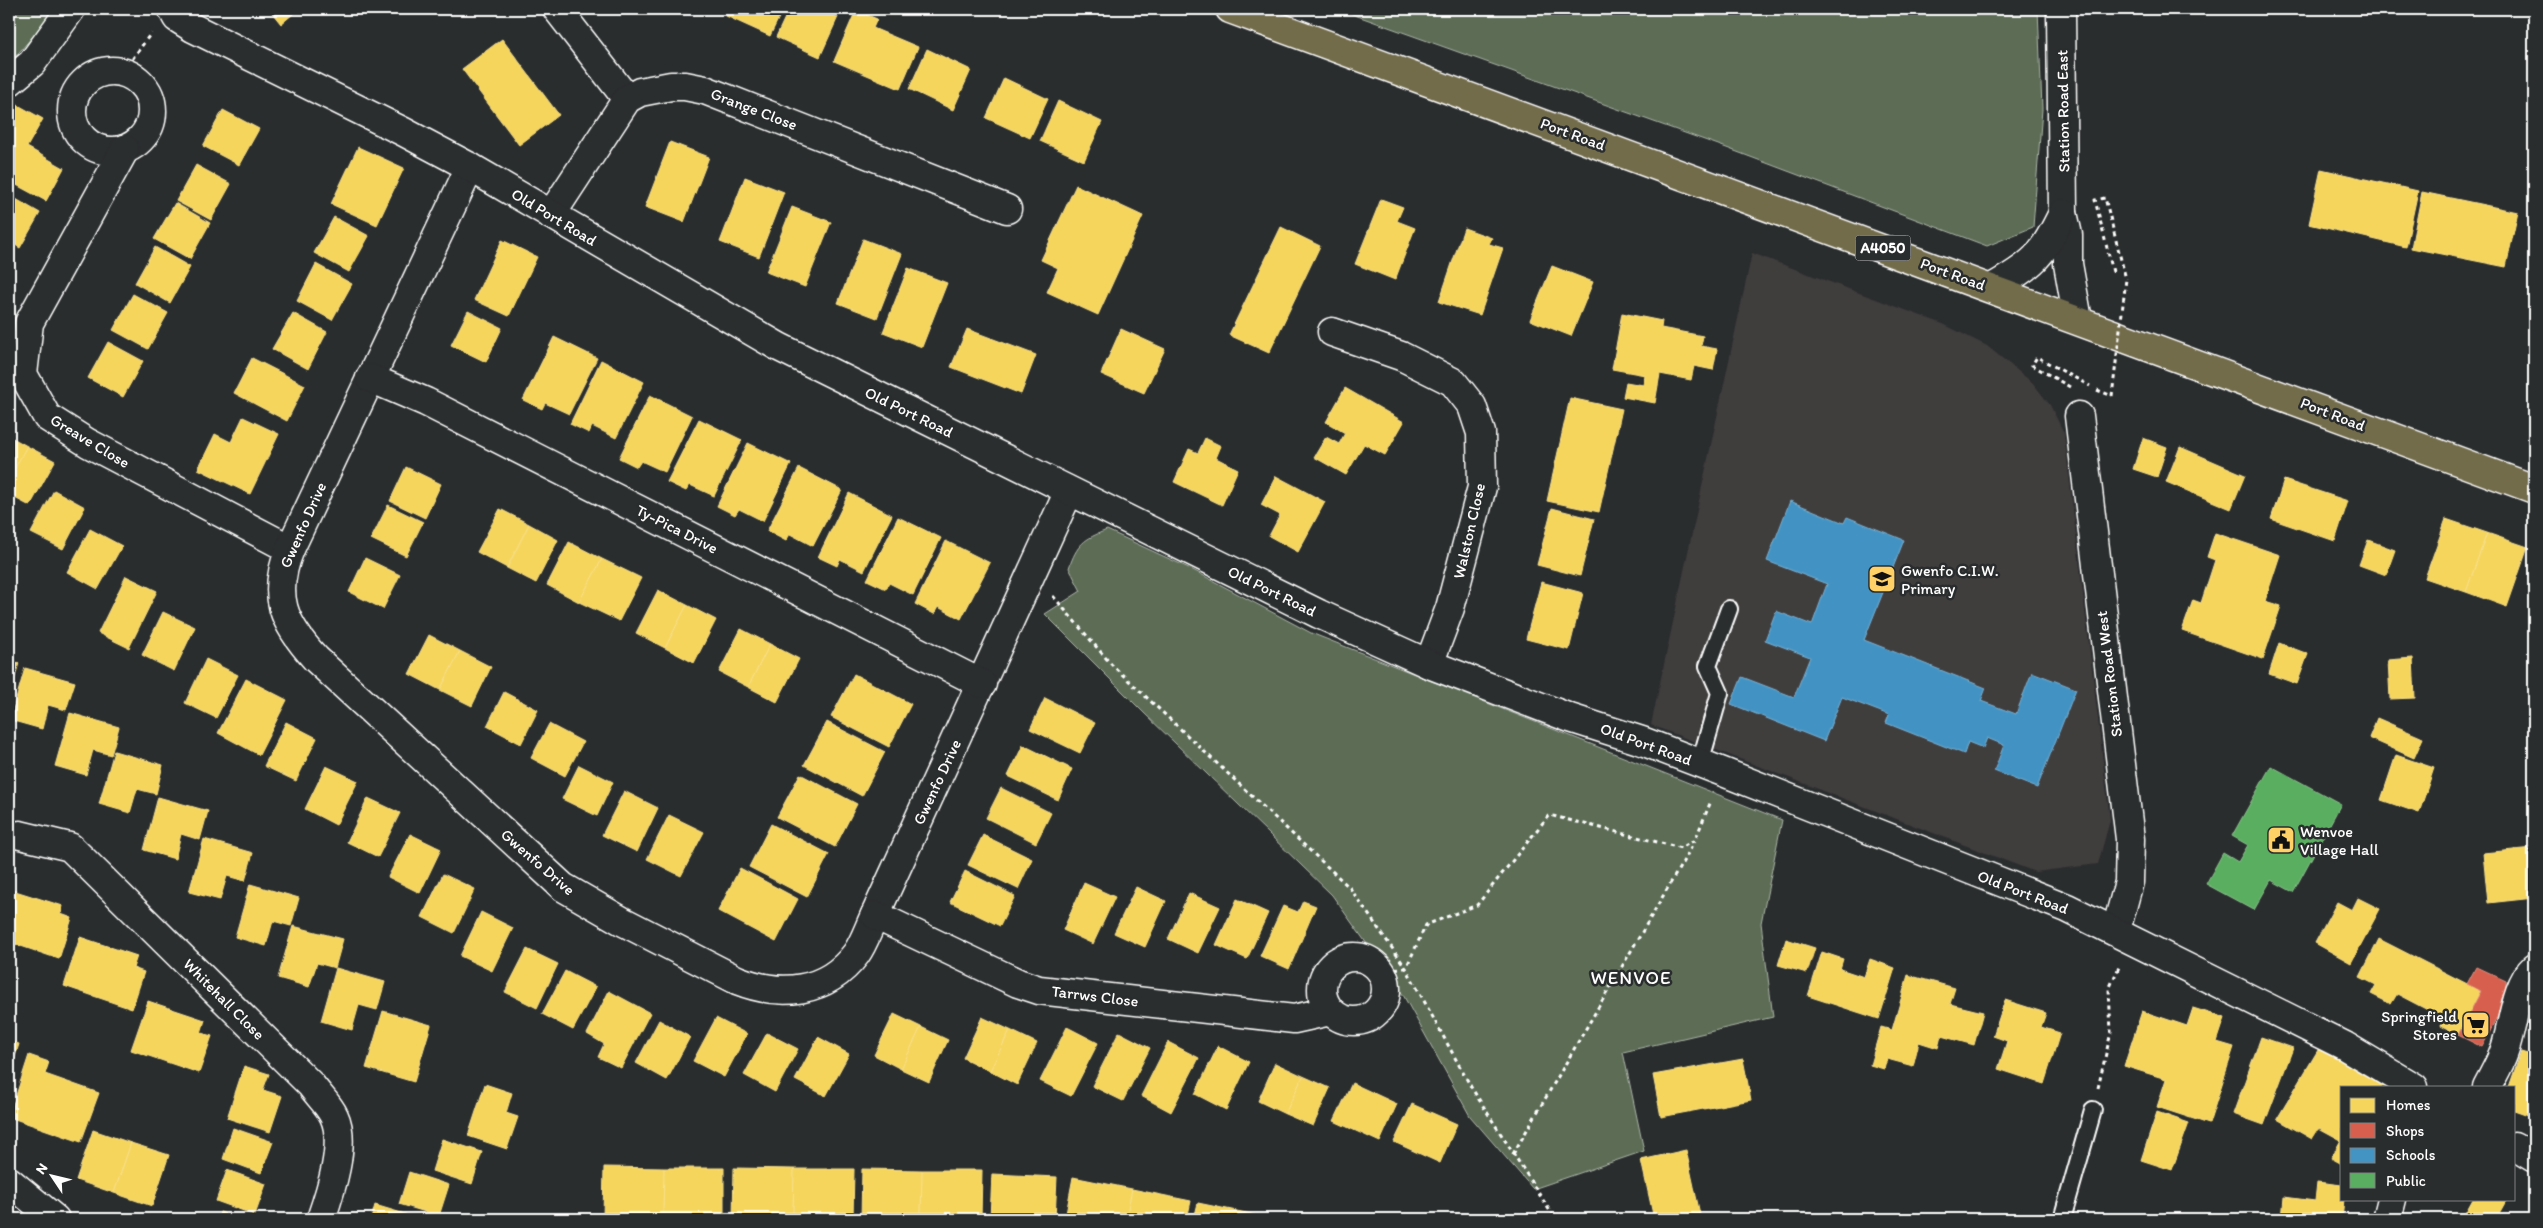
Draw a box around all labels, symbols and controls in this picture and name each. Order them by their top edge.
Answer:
street label: Station Road East [2052,50,2074,172]
street label: Grange Close [708,84,800,134]
street label: Port Road [1538,113,1608,155]
street label: Old Port Road [508,184,600,250]
road number: A4050 [1856,236,1910,260]
street label: Port Road [1918,253,1988,295]
street label: Old Port Road [862,382,957,442]
street label: Port Road [2298,393,2368,435]
street label: Greave Close [47,410,133,472]
street label: Gwenfo Drive [276,479,330,571]
street label: Walston Close [1449,481,1489,581]
street label: Ty-Pica Drive [633,500,721,558]
street label: Old Port Road [1225,561,1320,621]
place label: Gwenfo C.I.W. Primary [1901,561,1999,598]
school or university icon: Gwenfo C.I.W. Primary [1867,564,1897,594]
street label: Station Road West [2092,610,2126,738]
street label: Old Port Road [1598,719,1695,769]
street label: Gwenfo Drive [909,736,965,828]
place label: Wenvoe Village Hall [2300,822,2379,859]
street label: Gwenfo Drive [497,825,579,899]
public building icon: Wenvoe Village Hall [2266,825,2296,855]
street label: Old Port Road [1975,866,2072,918]
street label: Whitehall Close [179,954,269,1044]
district label: WENVOE [1591,966,1671,989]
street label: Tarrws Close [1050,981,1140,1011]
place label: Springfield Stores [2381,1007,2457,1044]
supermarket icon: Springfield Stores [2461,1010,2491,1040]
legend [2340,1086,2516,1200]
text: Homes [2386,1096,2431,1114]
text: Shops [2386,1122,2425,1140]
text: Schools [2386,1146,2436,1164]
north arrow [28,1150,78,1200]
text: N [32,1160,51,1178]
text: Public [2386,1172,2426,1190]

